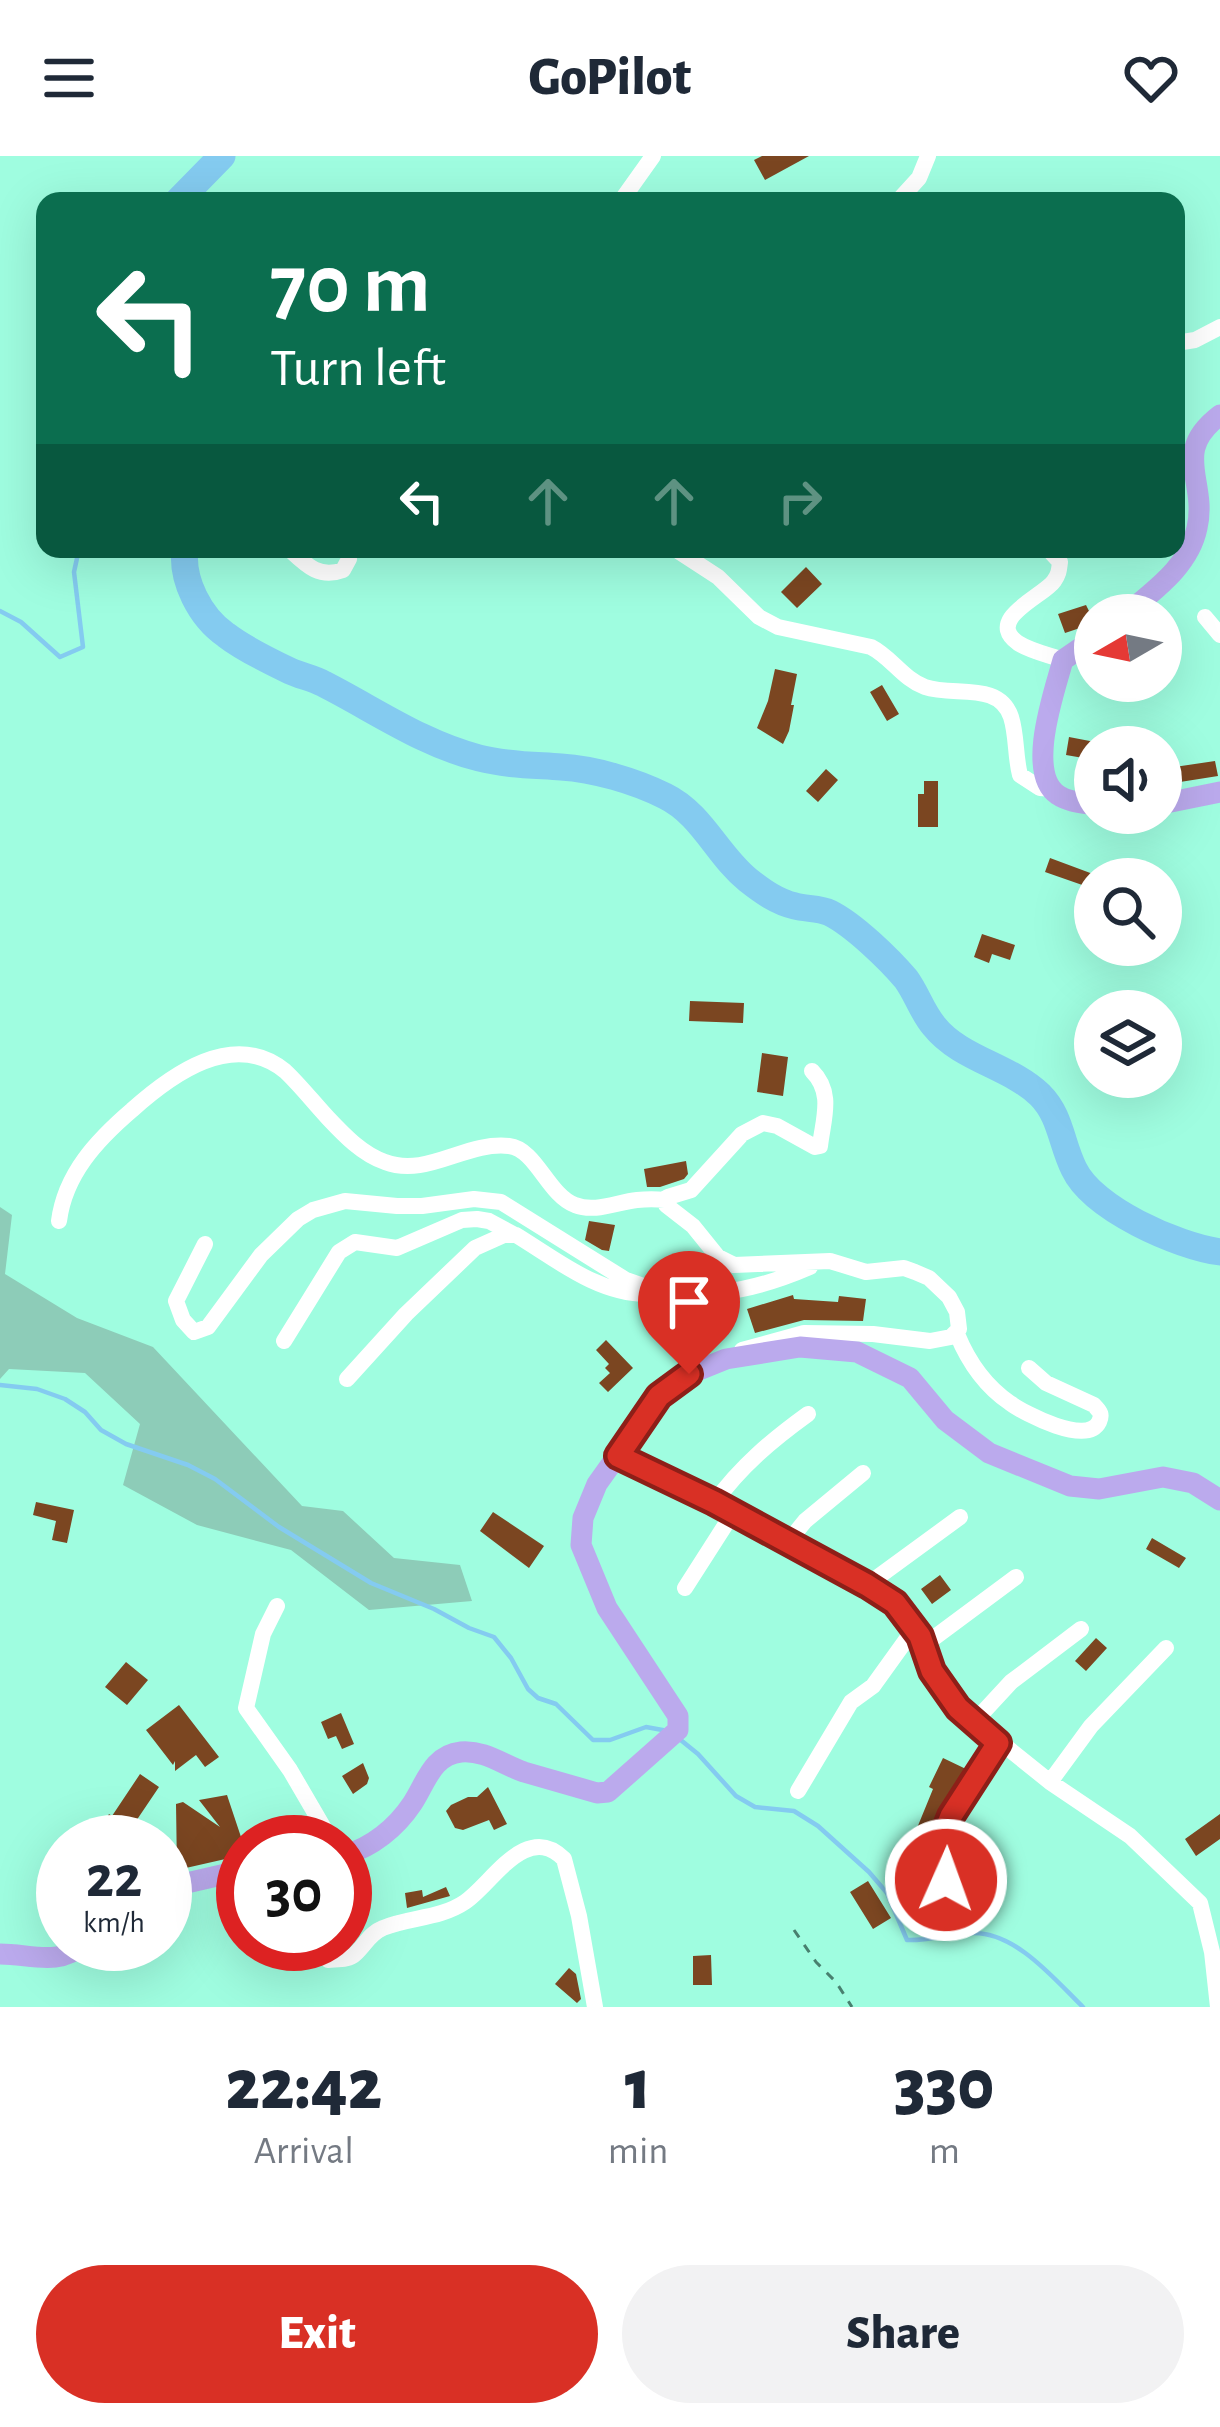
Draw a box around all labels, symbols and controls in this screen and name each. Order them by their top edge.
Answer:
icon: menu [36,45,102,111]
icon: heart [1118,45,1184,111]
text: GoPilot [529,51,691,105]
icon: left [72,240,228,396]
text: 70 m [270,244,431,328]
text: Turn left [270,342,446,396]
icon: left [389,468,455,534]
icon: ahead [515,468,581,534]
icon: ahead [641,468,707,534]
icon: right [767,468,833,534]
north arrow [1074,594,1182,702]
map controls [1074,594,1182,1098]
button: sound [1074,726,1182,834]
button: search [1074,858,1182,966]
button: layers [1074,990,1182,1098]
pin [638,1251,740,1374]
icon: arrive [656,1269,722,1335]
speed limit sign: 30 [216,1815,372,1971]
position arrow [883,1817,1009,1943]
text: 22 [86,1848,142,1908]
text: km/h [83,1908,145,1938]
text: 22:42 [225,2050,382,2122]
text: 1 [625,2050,651,2122]
text: 330 [894,2050,995,2122]
text: Arrival [254,2132,354,2171]
text: min [608,2132,669,2171]
text: m [929,2132,960,2171]
button: Exit [36,2265,598,2403]
button: Share [622,2265,1184,2403]

